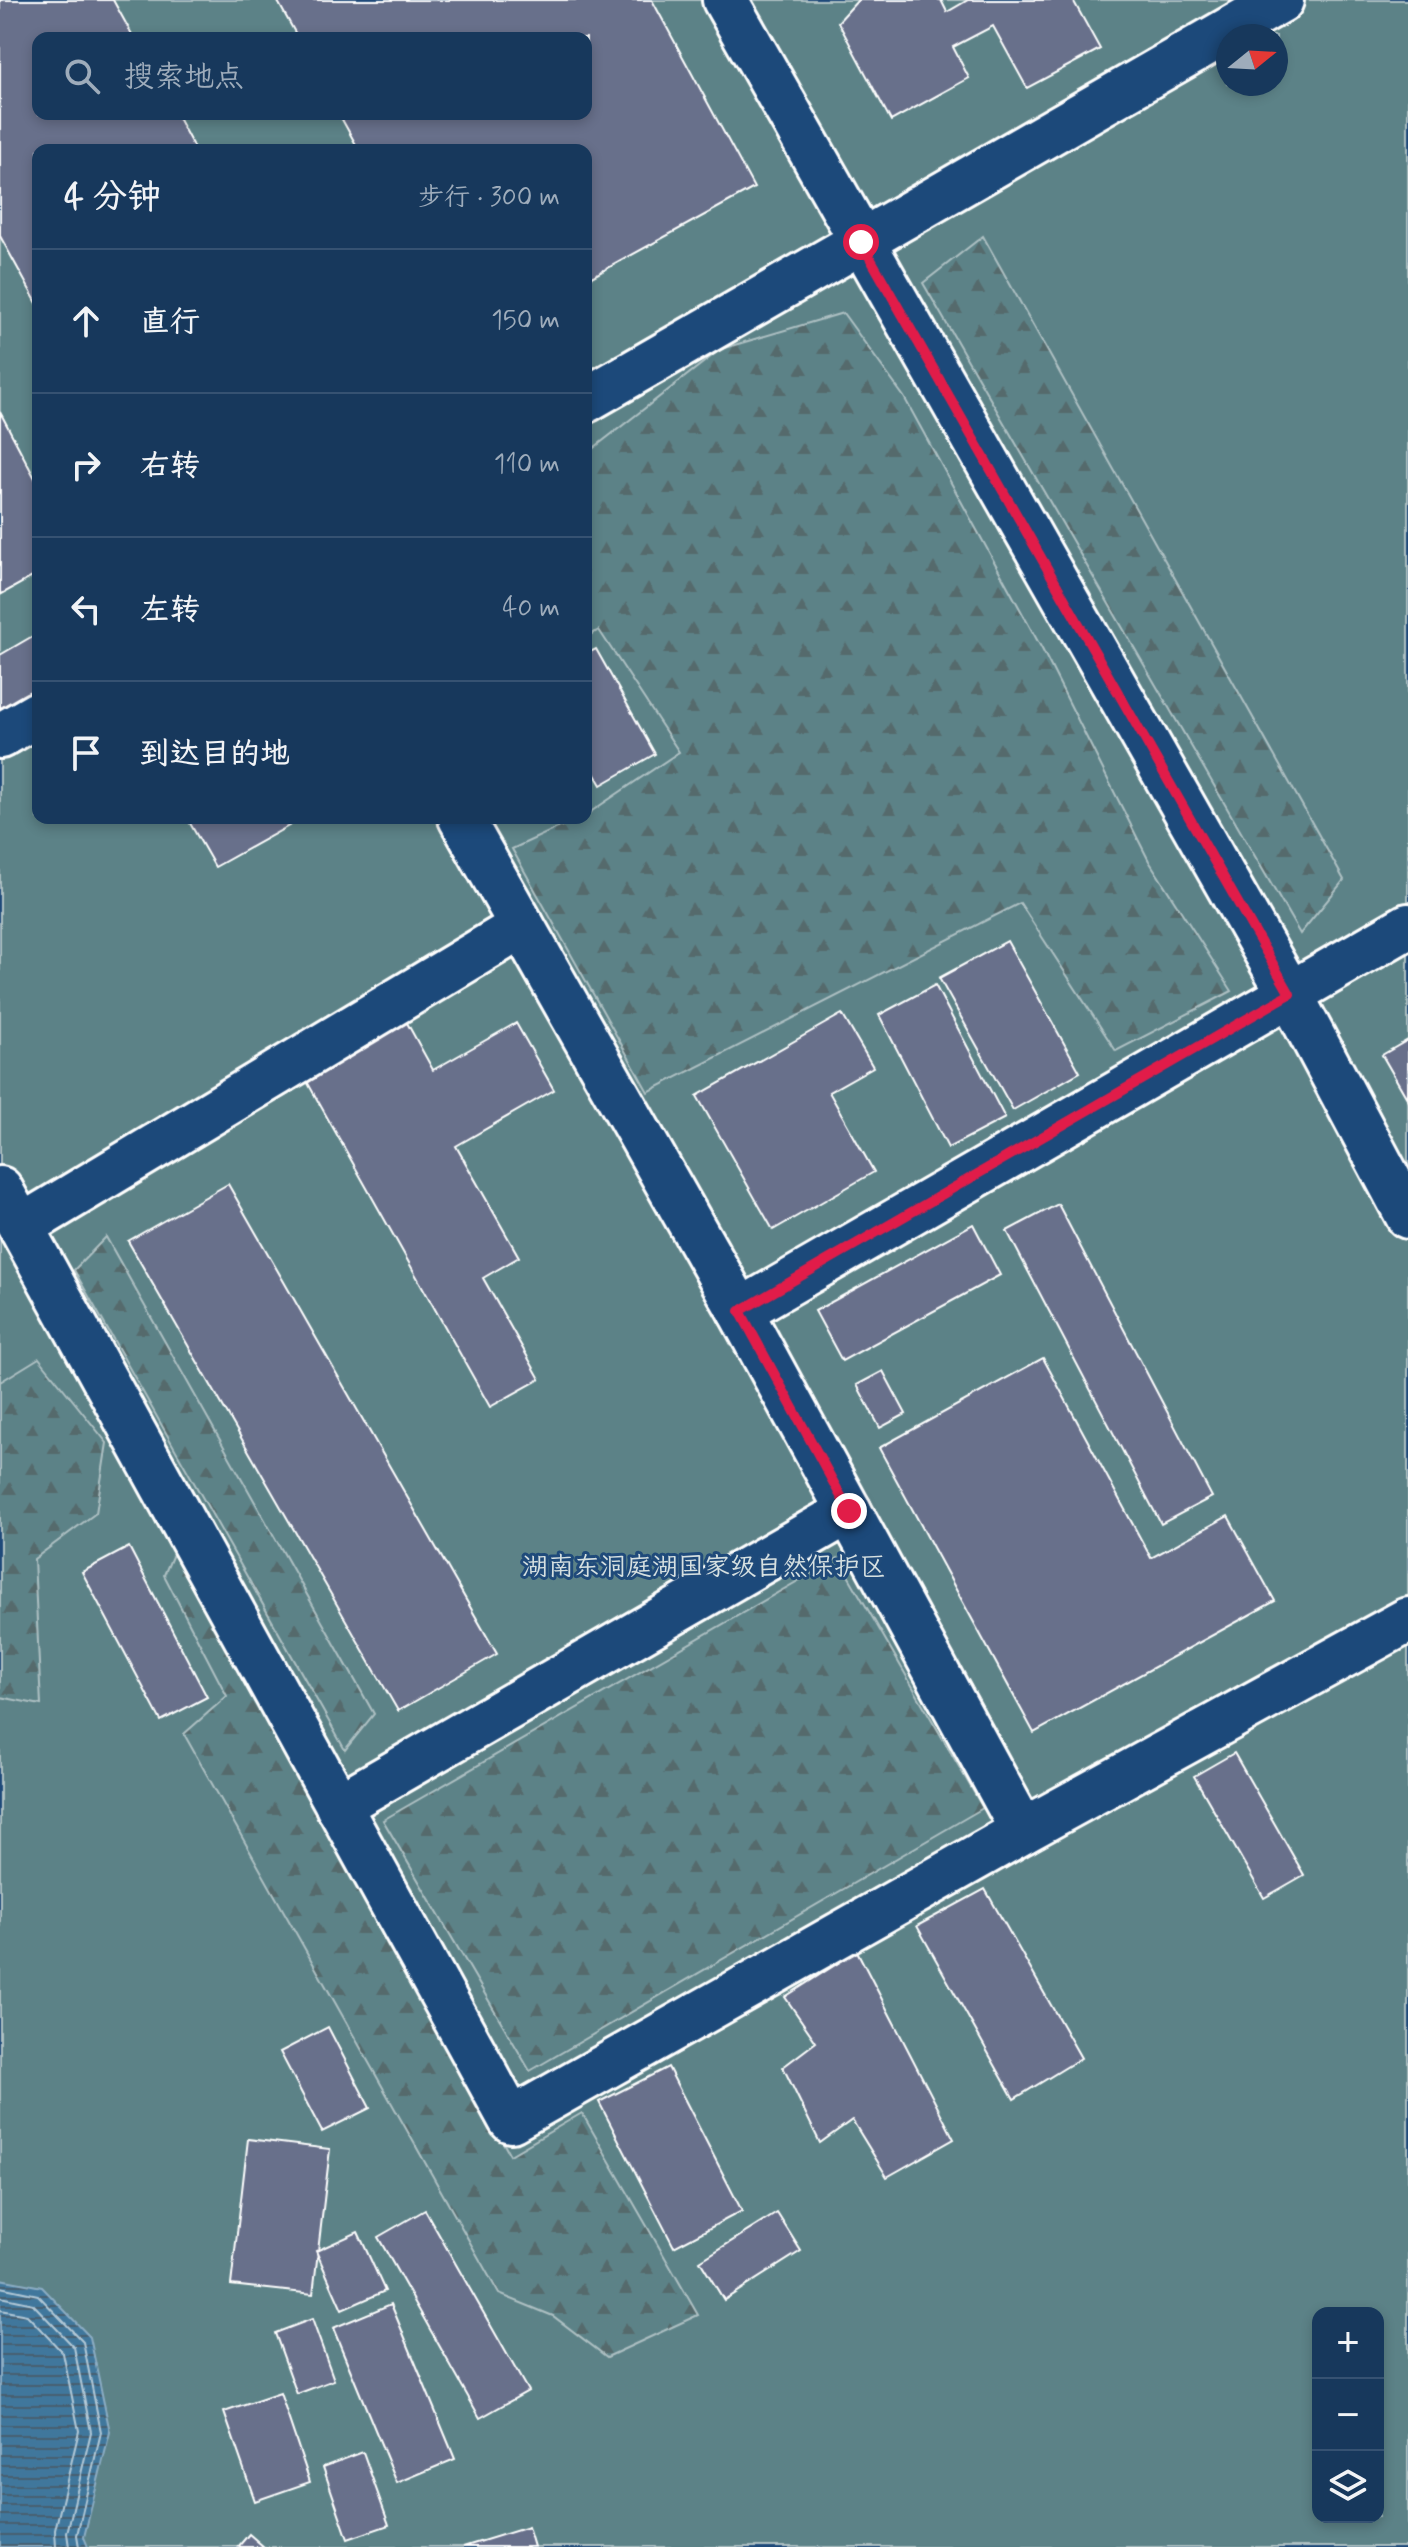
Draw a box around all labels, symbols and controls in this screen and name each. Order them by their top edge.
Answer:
north arrow [1216,24,1288,96]
search box [32,32,592,120]
icon: search [60,54,104,98]
text: 搜索地点 [124,58,244,97]
text: 4 分钟 [64,175,161,220]
text: 步行 · 300 m [418,181,560,215]
route start [843,224,879,260]
icon: ahead [64,299,108,343]
text: 直行 [140,303,200,342]
text: 150 m [491,304,560,338]
icon: right [64,443,108,487]
text: 右转 [140,447,200,486]
text: 110 m [494,448,560,482]
icon: left [64,587,108,631]
text: 左转 [140,591,200,630]
text: 40 m [502,592,560,626]
icon: arrive [64,731,108,775]
text: 到达目的地 [140,735,290,774]
route end [831,1493,867,1529]
park label: 湖南东洞庭湖国家级自然保护区 [522,1551,886,1585]
map controls [1312,2307,1384,2523]
button: + [1312,2307,1384,2379]
button: − [1312,2379,1384,2451]
button: layers [1312,2451,1384,2523]

